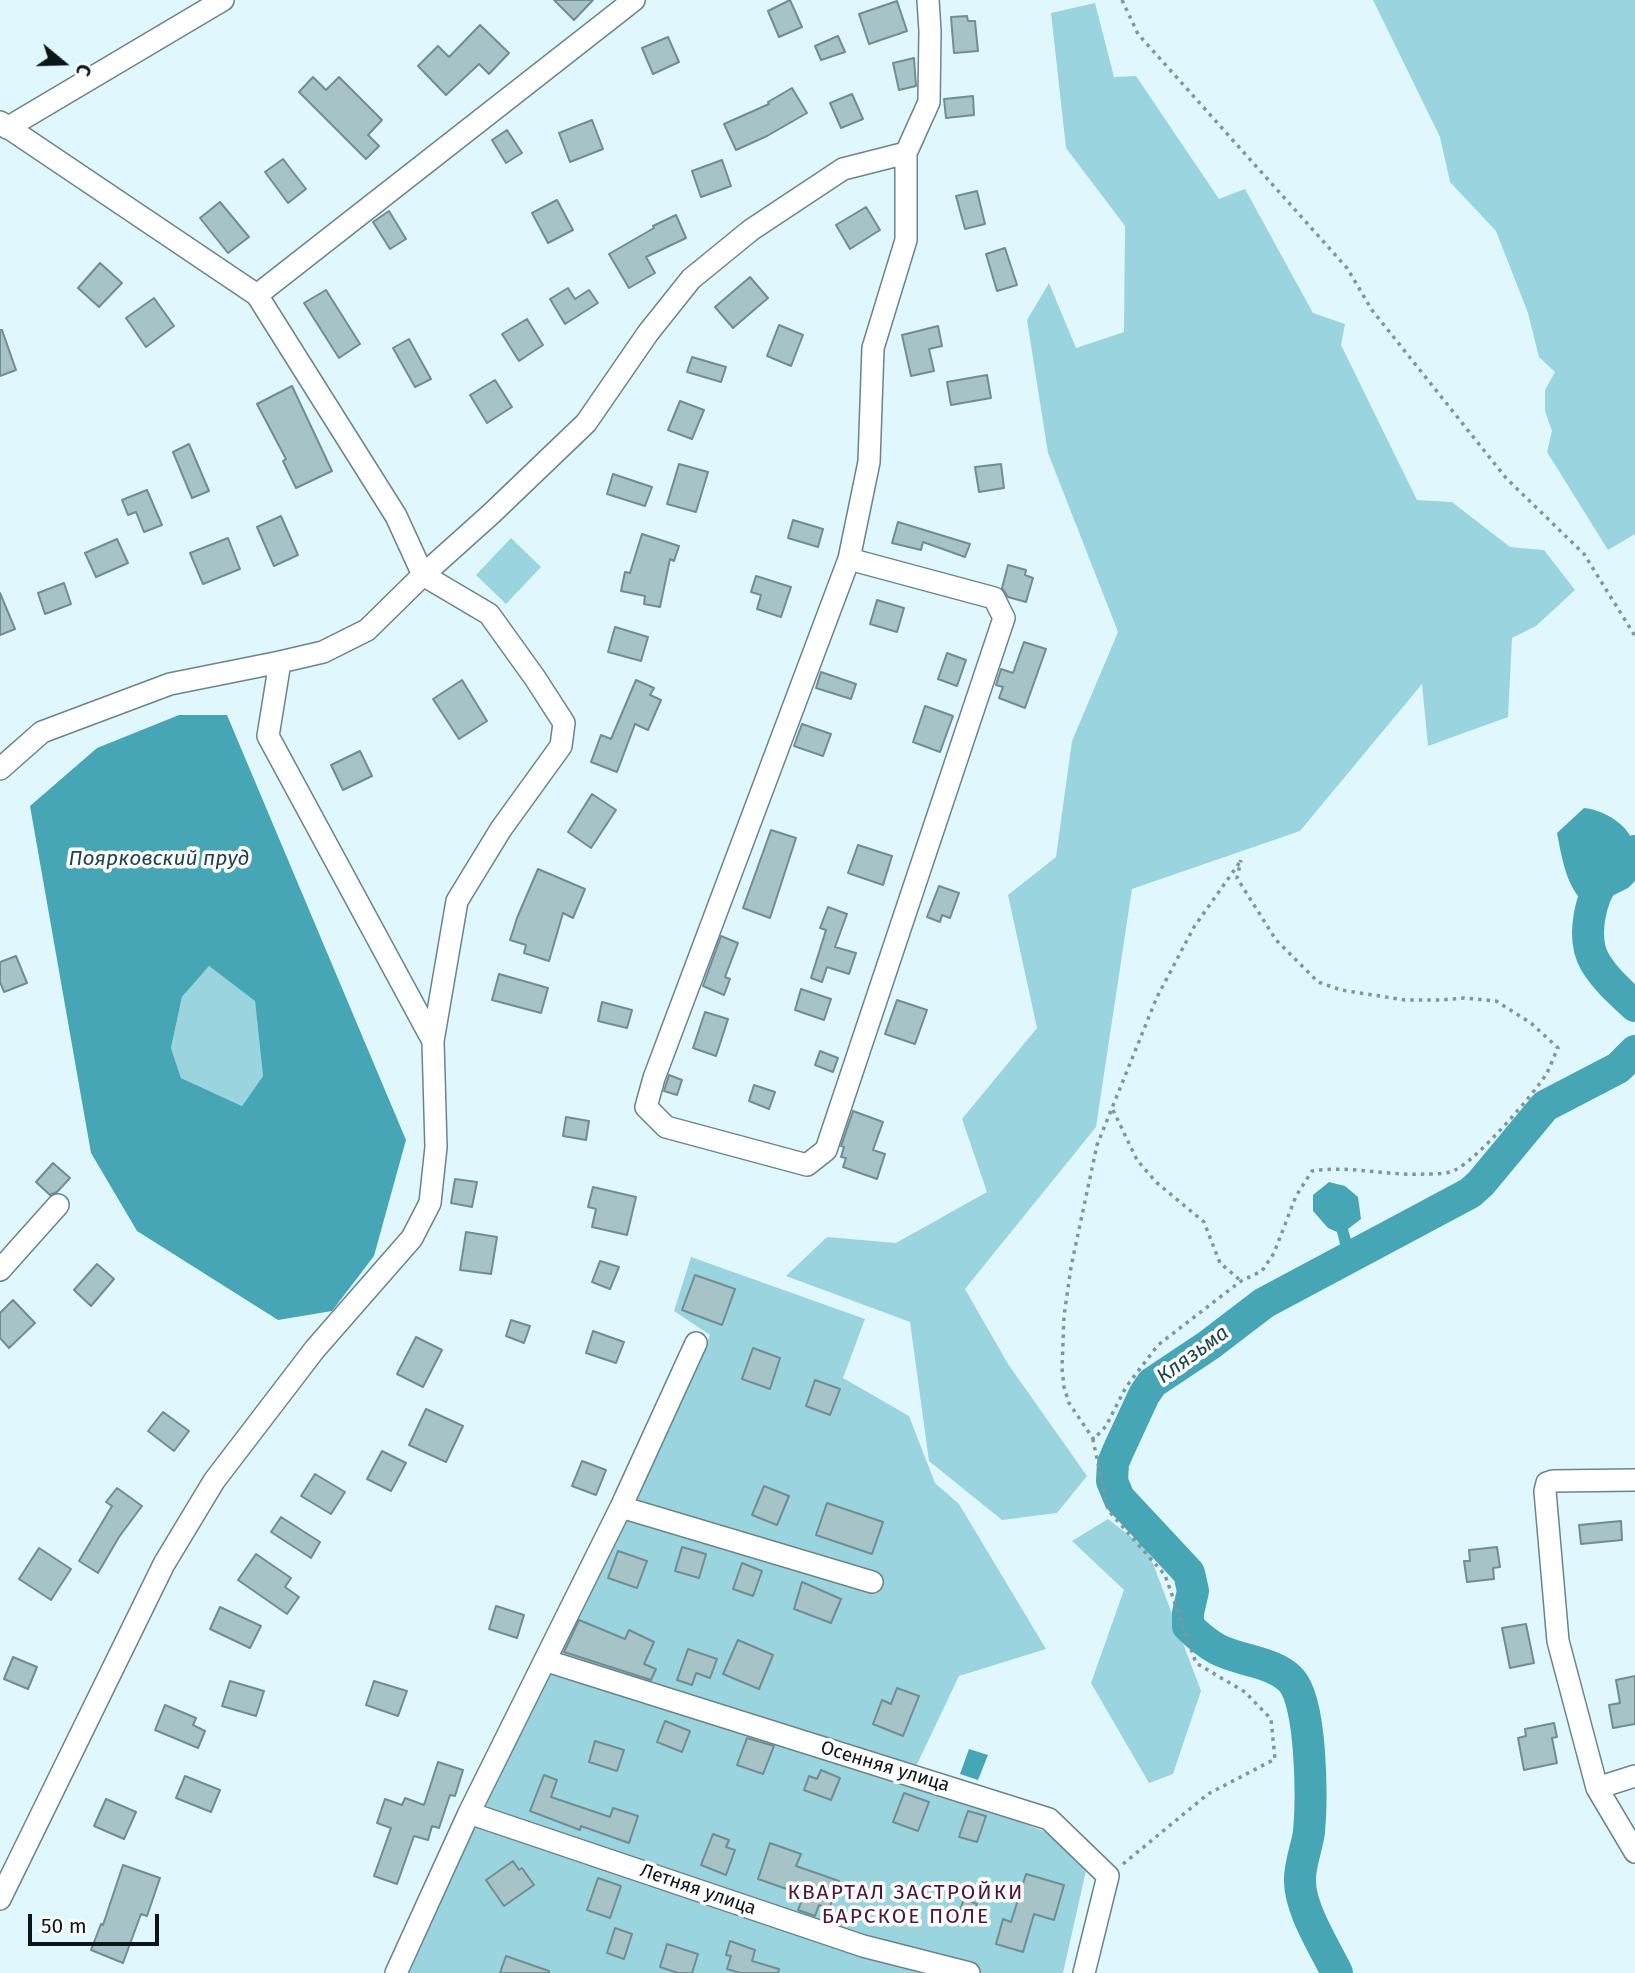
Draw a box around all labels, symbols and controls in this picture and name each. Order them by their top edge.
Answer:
north arrow [28,28,98,98]
text: С [71,61,96,79]
water label: Поярковский пруд [69,846,249,872]
water label: Клязьма [1152,1320,1234,1390]
street label: Осенняя улица [818,1737,952,1797]
street label: Летняя улица [637,1860,759,1920]
district label: КВАРТАЛ ЗАСТРОЙКИ БАРСКОЕ ПОЛЕ [790,1880,1022,1930]
scale bar [32,1899,163,1943]
text: 50 m [41,1913,87,1939]

